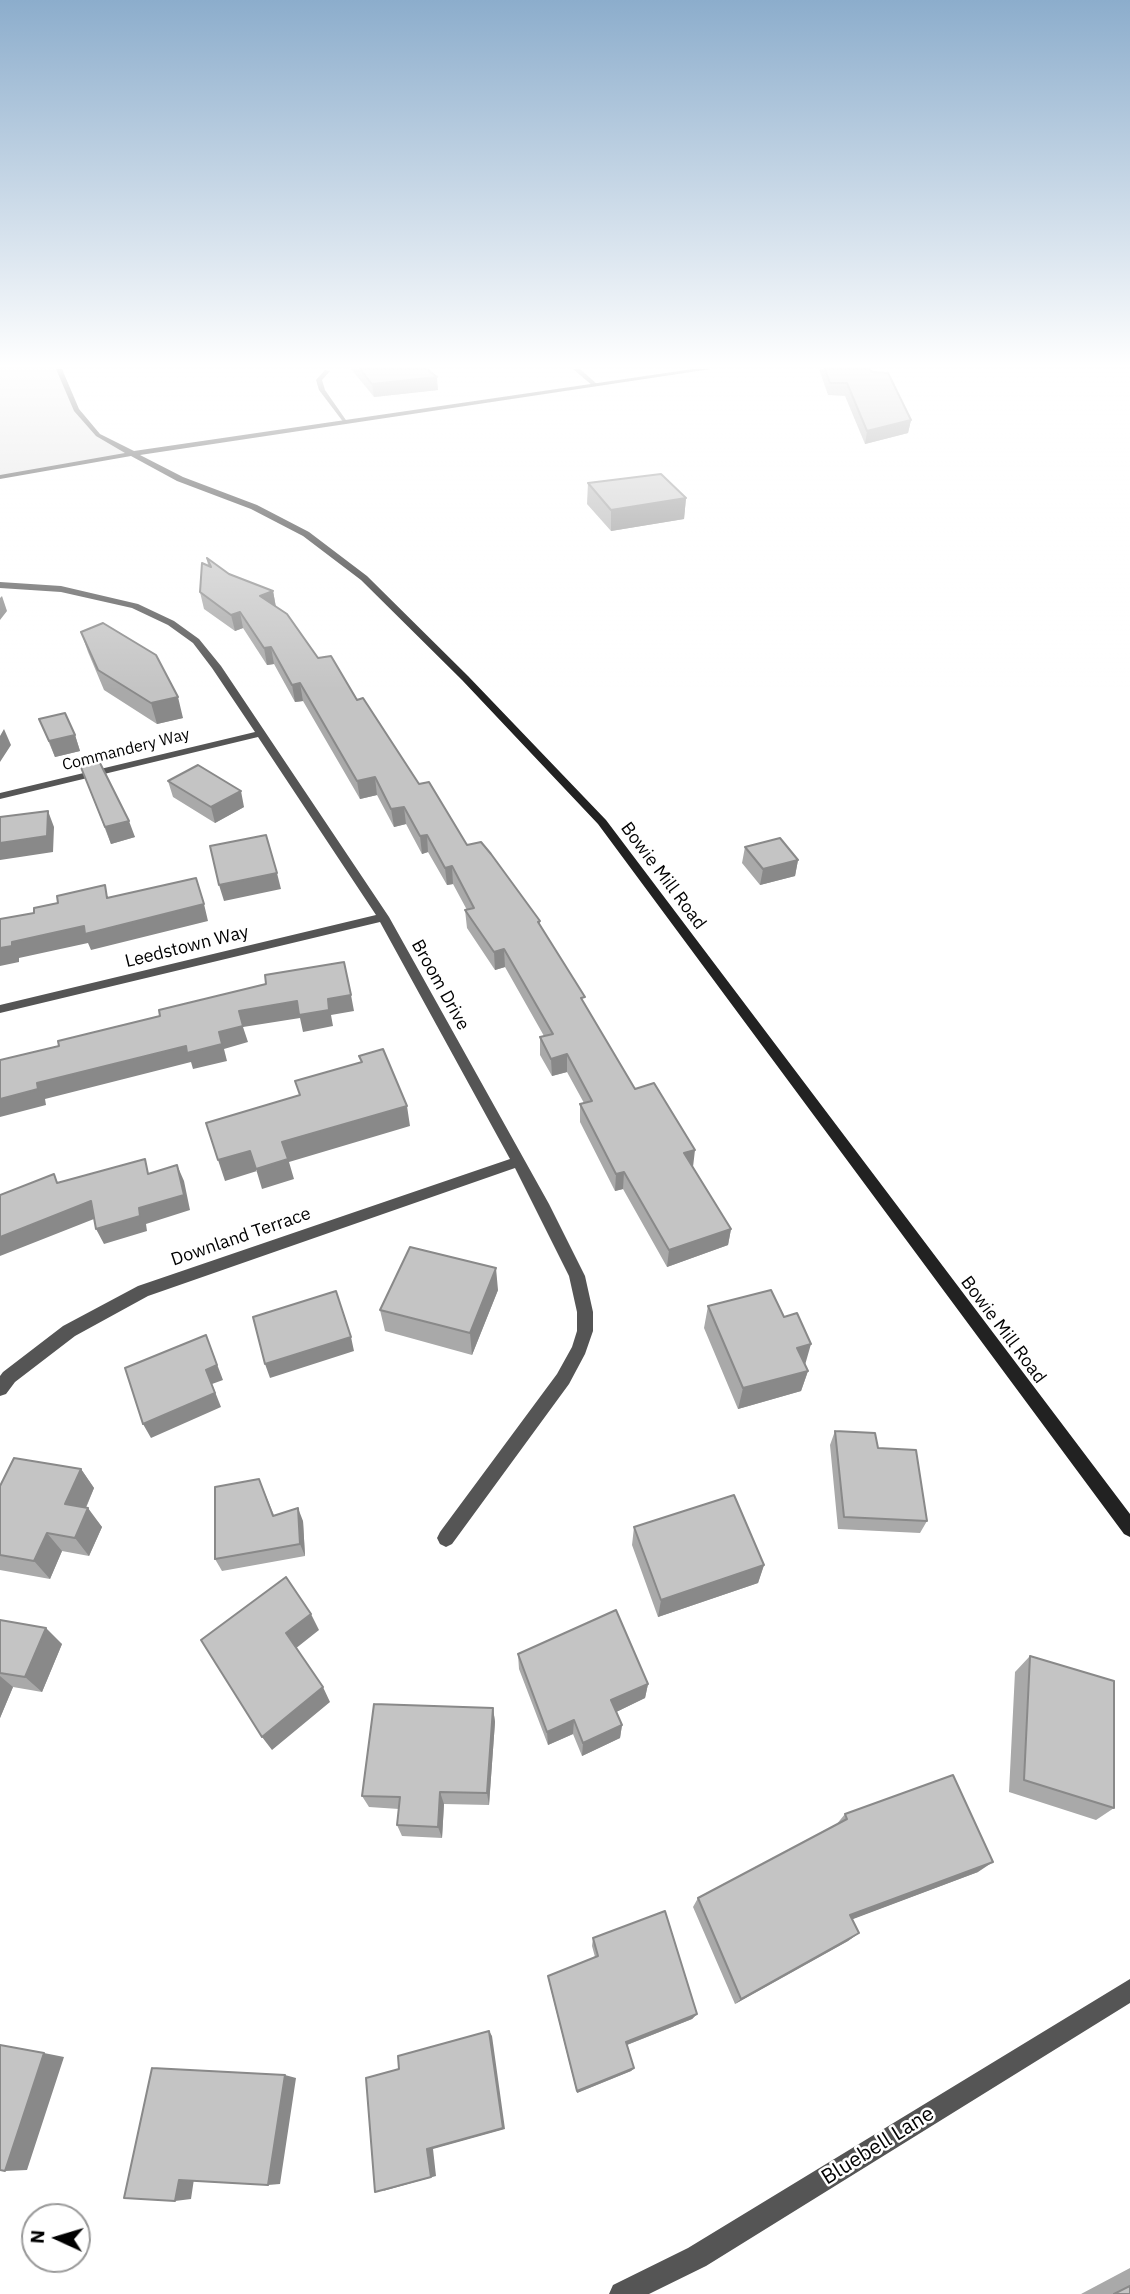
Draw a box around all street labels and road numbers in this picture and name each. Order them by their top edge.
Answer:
street label: Commandery Way [60,725,192,775]
street label: Bowie Mill Road [616,818,710,934]
street label: Leedstown Way [123,921,251,973]
street label: Broom Drive [406,936,474,1034]
street label: Downland Terrace [168,1203,314,1271]
street label: Bowie Mill Road [956,1272,1050,1388]
street label: Bluebell Lane [817,2101,939,2191]

